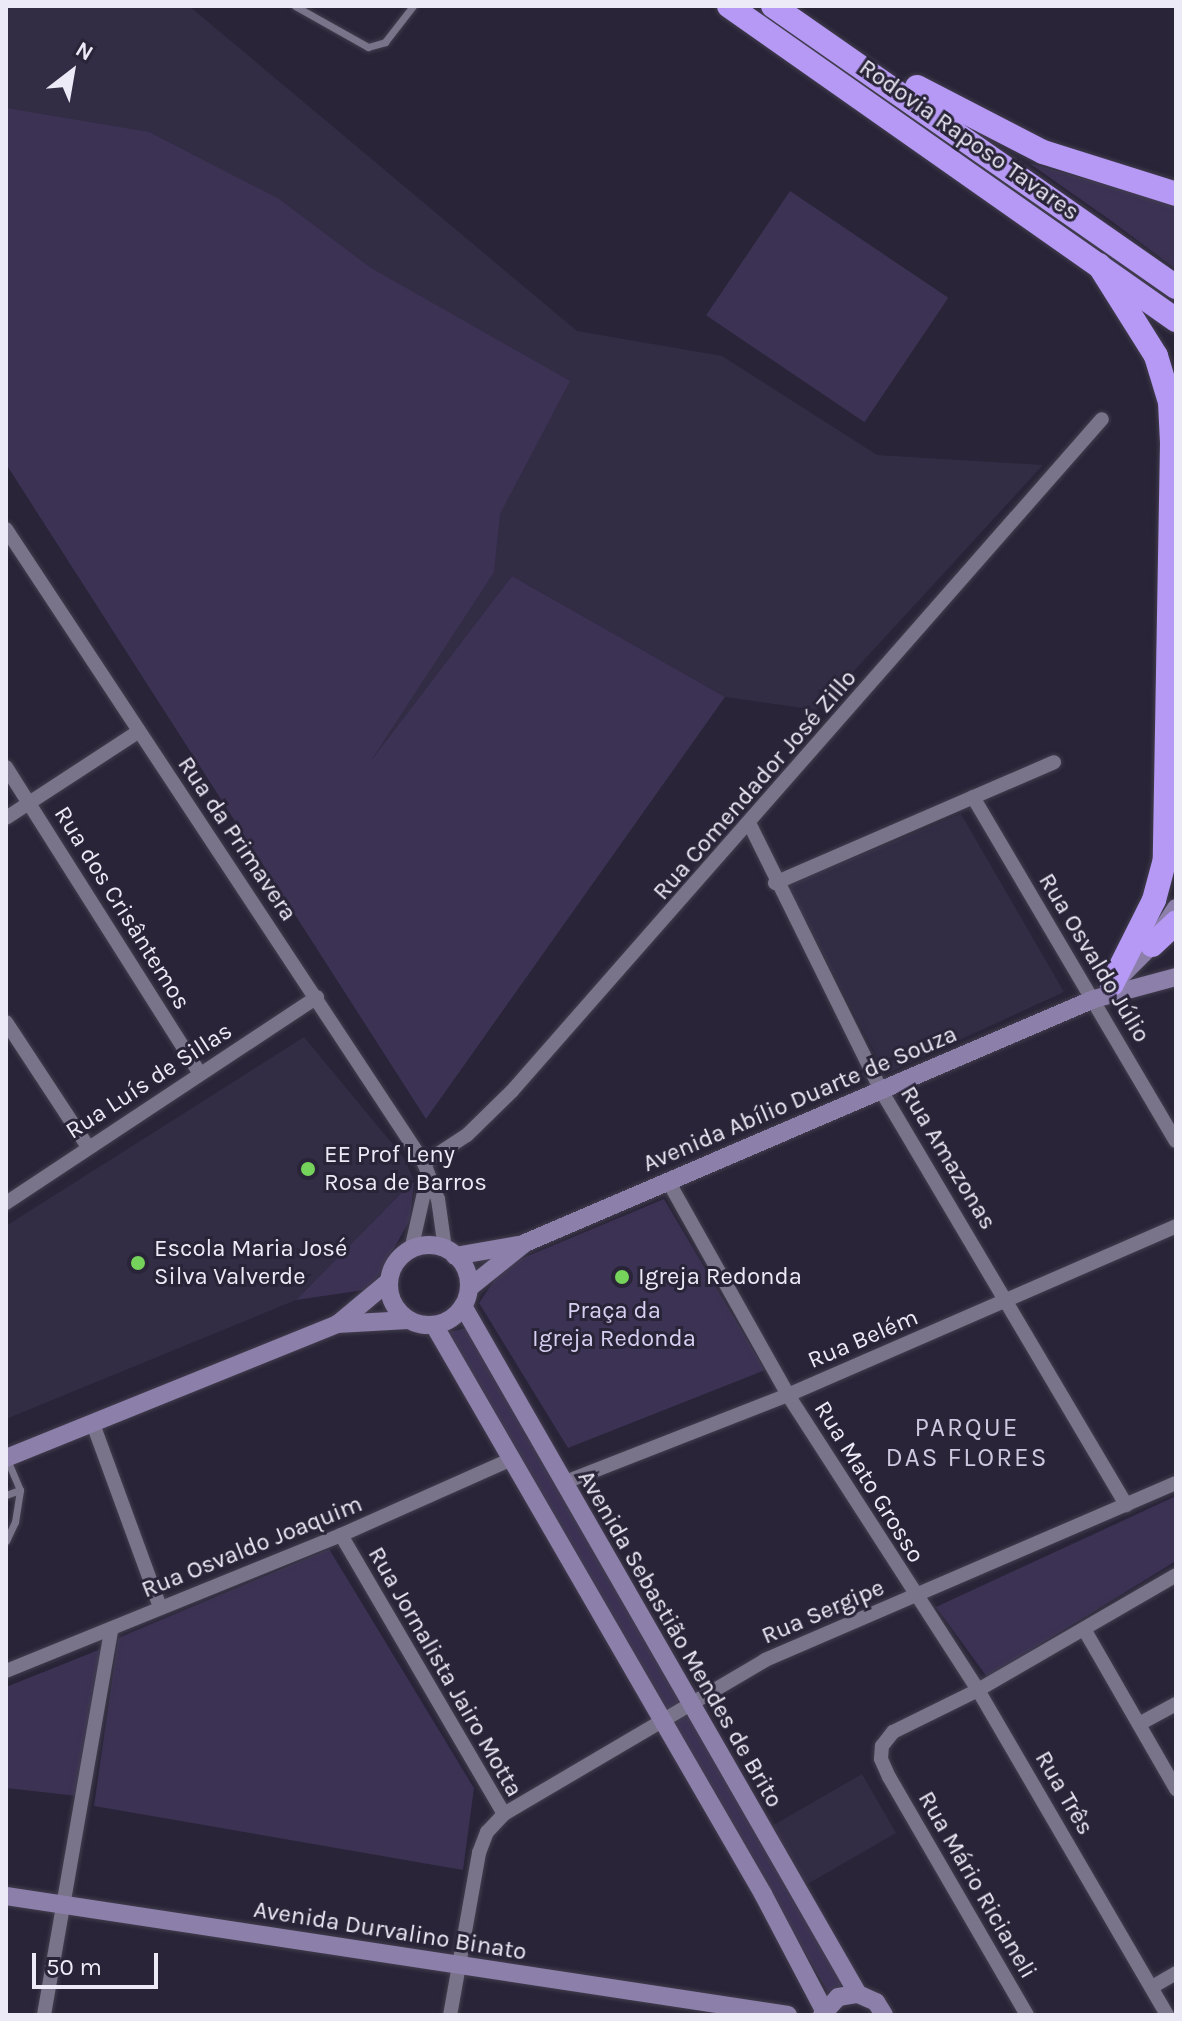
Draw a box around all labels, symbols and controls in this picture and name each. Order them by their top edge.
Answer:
north arrow [32,32,112,112]
text: N [71,36,98,67]
street label: Rodovia Raposo Tavares [854,53,1084,227]
street label: Rua Comendador José Zillo [647,664,863,906]
street label: Rua da Primavera [171,751,303,927]
street label: Rua dos Crisântemos [48,801,196,1015]
street label: Rua Osvaldo Júlio [1032,868,1156,1048]
street label: Rua Luís de Sillas [60,1016,238,1146]
street label: Avenida Abílio Duarte de Souza [639,1020,961,1178]
street label: Rua Amazonas [894,1081,1002,1235]
place label: EE Prof Leny Rosa de Barros [324,1141,487,1197]
marker: EE Prof Leny Rosa de Barros [299,1160,317,1178]
place label: Escola Maria José Silva Valverde [154,1235,347,1291]
marker: Escola Maria José Silva Valverde [129,1254,147,1272]
place label: Igreja Redonda [638,1263,802,1291]
marker: Igreja Redonda [613,1268,631,1286]
park label: Praça da Igreja Redonda [532,1297,696,1353]
street label: Rua Belém [804,1303,922,1375]
street label: Rua Mato Grosso [808,1396,930,1568]
district label: PARQUE DAS FLORES [886,1412,1048,1474]
street label: Avenida Sebastião Mendes de Brito [571,1465,789,1813]
street label: Rua Osvaldo Joaquim [137,1490,367,1604]
street label: Rua Jornalista Jairo Motta [362,1542,528,1802]
street label: Rua Sergipe [757,1573,889,1651]
street label: Rua Três [1029,1746,1099,1840]
street label: Rua Mário Ricianeli [912,1786,1042,1984]
street label: Avenida Durvalino Binato [252,1895,528,1967]
scale bar [36,1937,162,1987]
text: 50 m [46,1953,102,1981]

